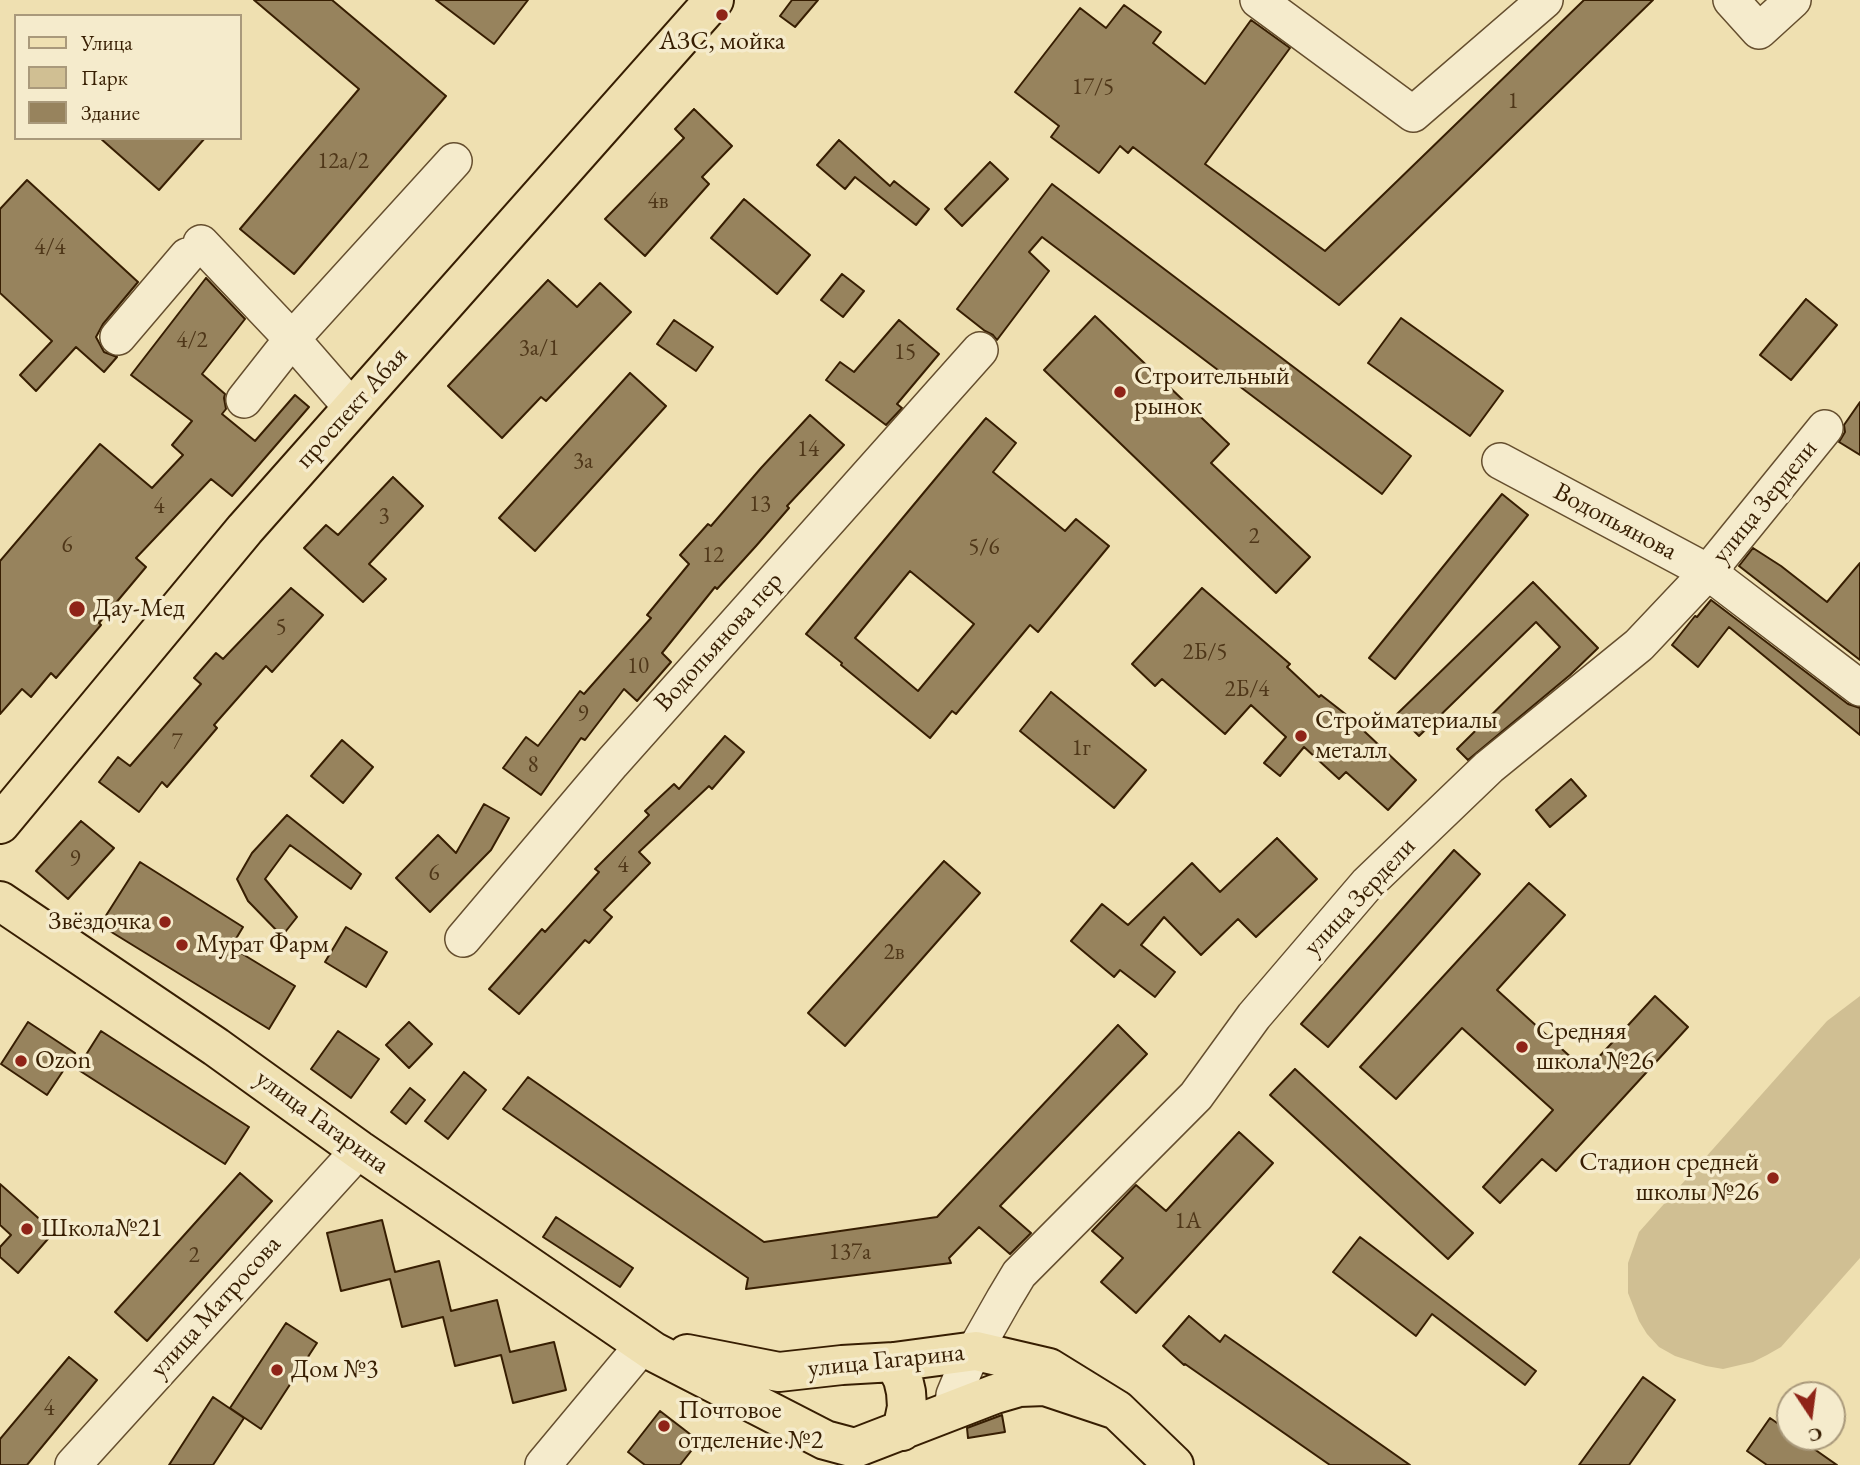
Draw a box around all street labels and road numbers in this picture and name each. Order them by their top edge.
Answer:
street label: проспект Абая [289,341,415,475]
street label: улица Зердели [1706,434,1824,570]
street label: Водопьянова [1548,476,1682,568]
street label: Водопьянова пер [648,566,790,718]
street label: улица Зердели [1297,831,1423,963]
street label: улица Гагарина [249,1063,395,1181]
street label: улица Матросова [144,1229,288,1385]
street label: улица Гагарина [806,1337,966,1385]

